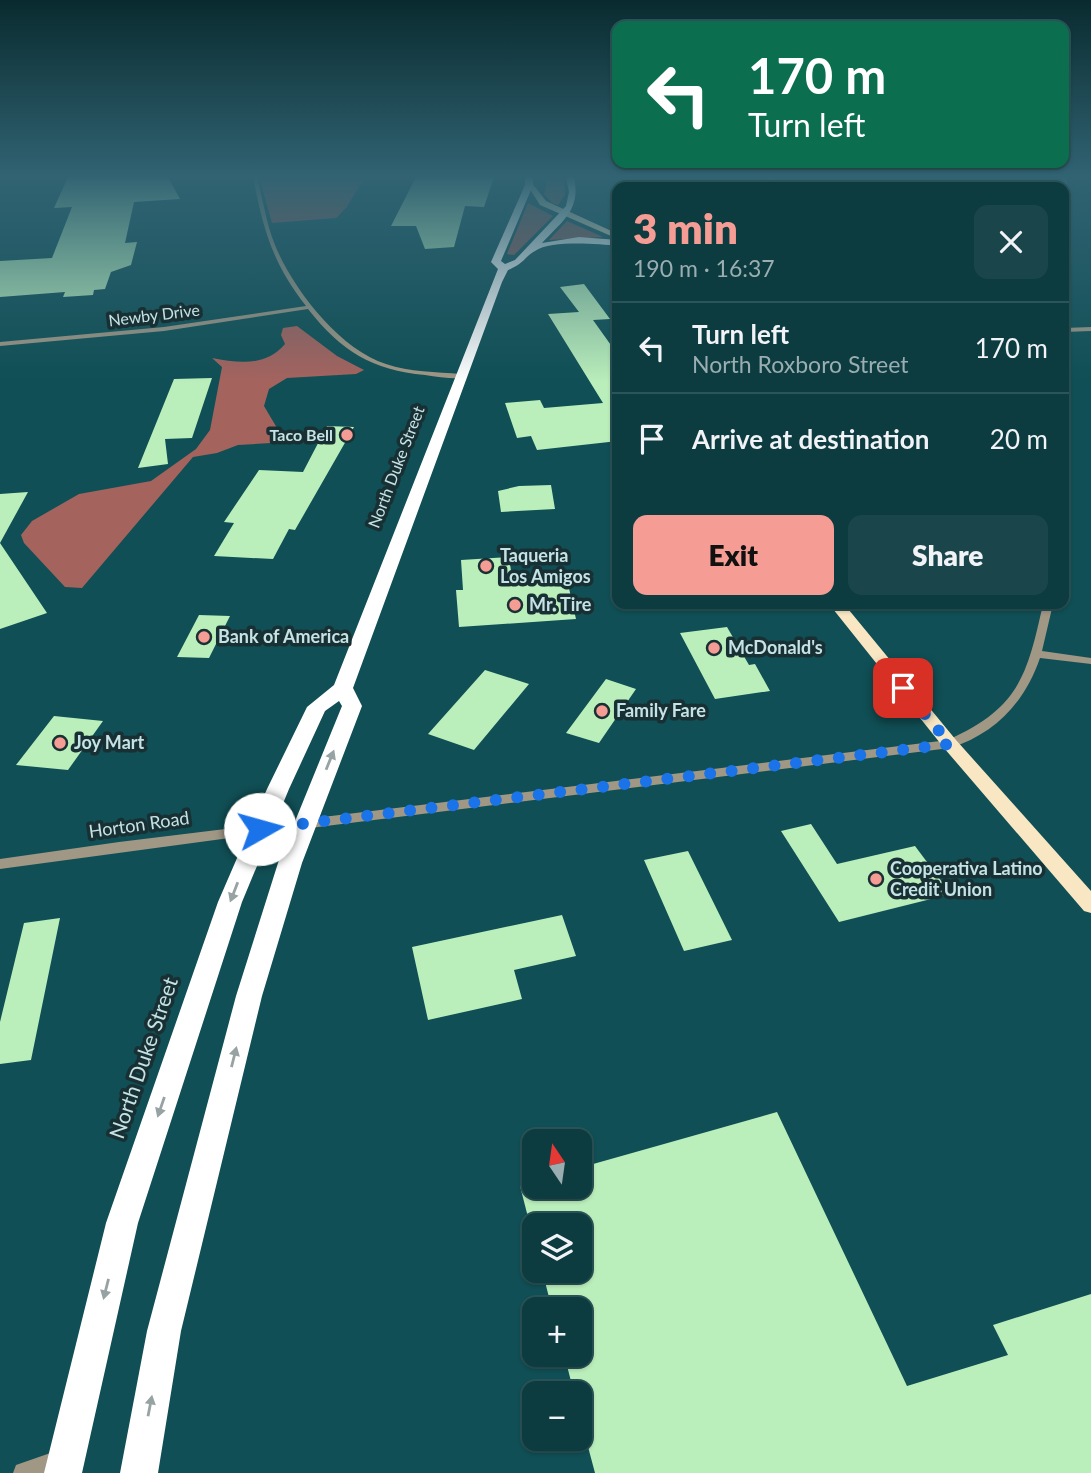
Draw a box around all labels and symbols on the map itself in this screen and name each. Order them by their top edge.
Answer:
street label: Newby Drive [107,299,201,330]
street label: North Duke Street [364,403,428,530]
place label: Taco Bell [269,425,333,444]
marker: Taco Bell [339,427,355,443]
place label: Taqueria Los Amigos [500,544,591,587]
marker: Taqueria Los Amigos [478,558,494,574]
place label: Mr. Tire [529,593,592,615]
marker: Mr. Tire [507,597,523,613]
place label: Bank of America [218,625,349,647]
marker: Bank of America [196,629,212,645]
place label: McDonald's [728,636,823,658]
marker: McDonald's [706,640,722,656]
pin [873,658,933,718]
place label: Family Fare [616,699,706,721]
marker: Family Fare [594,703,610,719]
place label: Joy Mart [74,731,144,753]
marker: Joy Mart [52,735,68,751]
one-way arrow [324,750,336,770]
position arrow [223,792,297,866]
street label: Horton Road [87,806,191,842]
place label: Cooperativa Latino Credit Union [890,857,1043,900]
marker: Cooperativa Latino Credit Union [868,871,884,887]
one-way arrow [228,881,239,902]
street label: North Duke Street [103,973,182,1142]
one-way arrow [229,1046,240,1068]
one-way arrow [155,1097,166,1118]
north arrow [522,1129,592,1199]
one-way arrow [100,1278,111,1300]
one-way arrow [145,1395,156,1417]

